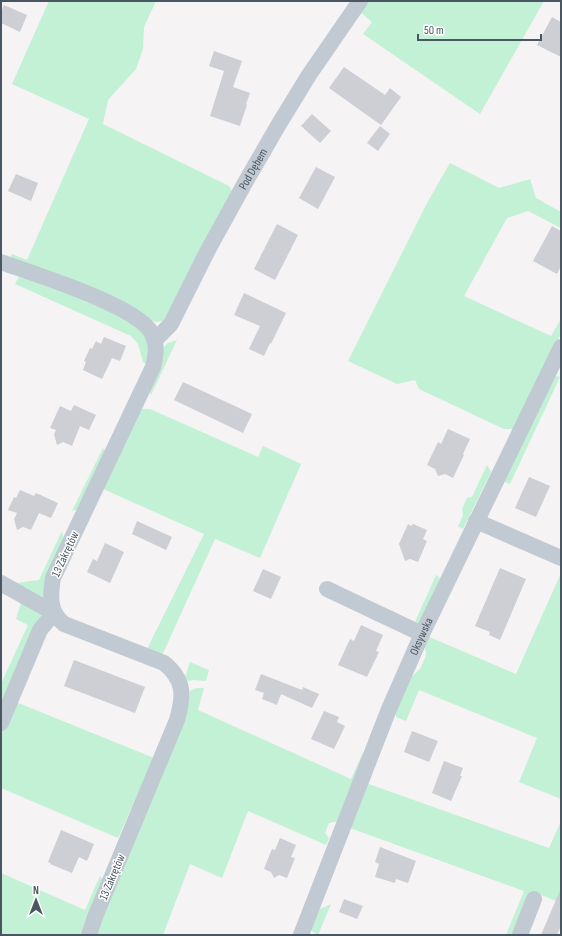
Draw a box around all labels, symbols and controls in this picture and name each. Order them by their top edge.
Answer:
scale bar [418,16,541,42]
text: 50 m [424,23,444,38]
street label: Pod Dębem [236,146,271,193]
street label: 13 Zakrętów [48,529,83,579]
street label: Oksywska [407,615,437,658]
street label: 13 Zakrętów [96,852,129,902]
north arrow [16,880,56,920]
text: N [33,884,39,897]

